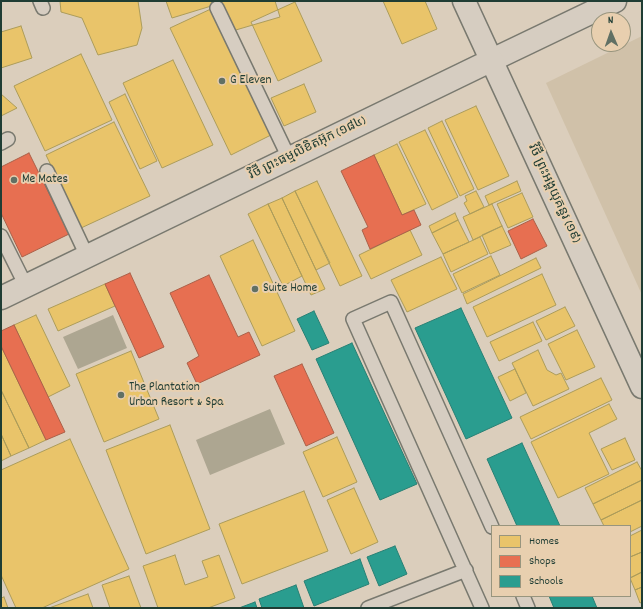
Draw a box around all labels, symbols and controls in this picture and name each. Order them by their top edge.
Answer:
north arrow [591,12,631,52]
text: N [608,13,614,29]
place label: G Eleven [230,73,271,89]
marker: G Eleven [217,76,227,86]
street label: វិថី ព្រះធម្មលិខិតអ៊ុក (១៨៤) [247,114,369,184]
street label: វិថី ព្រះអង្គយុគន្ធរ (១៩) [523,142,583,246]
place label: Me Mates [22,172,68,188]
marker: Me Mates [9,175,19,185]
place label: Suite Home [263,281,317,297]
marker: Suite Home [250,284,260,294]
place label: The Plantation Urban Resort & Spa [129,380,223,411]
marker: The Plantation Urban Resort & Spa [116,390,126,400]
legend [491,525,631,597]
text: Homes [529,533,559,550]
text: Shops [529,553,556,570]
text: Schools [529,573,563,590]

